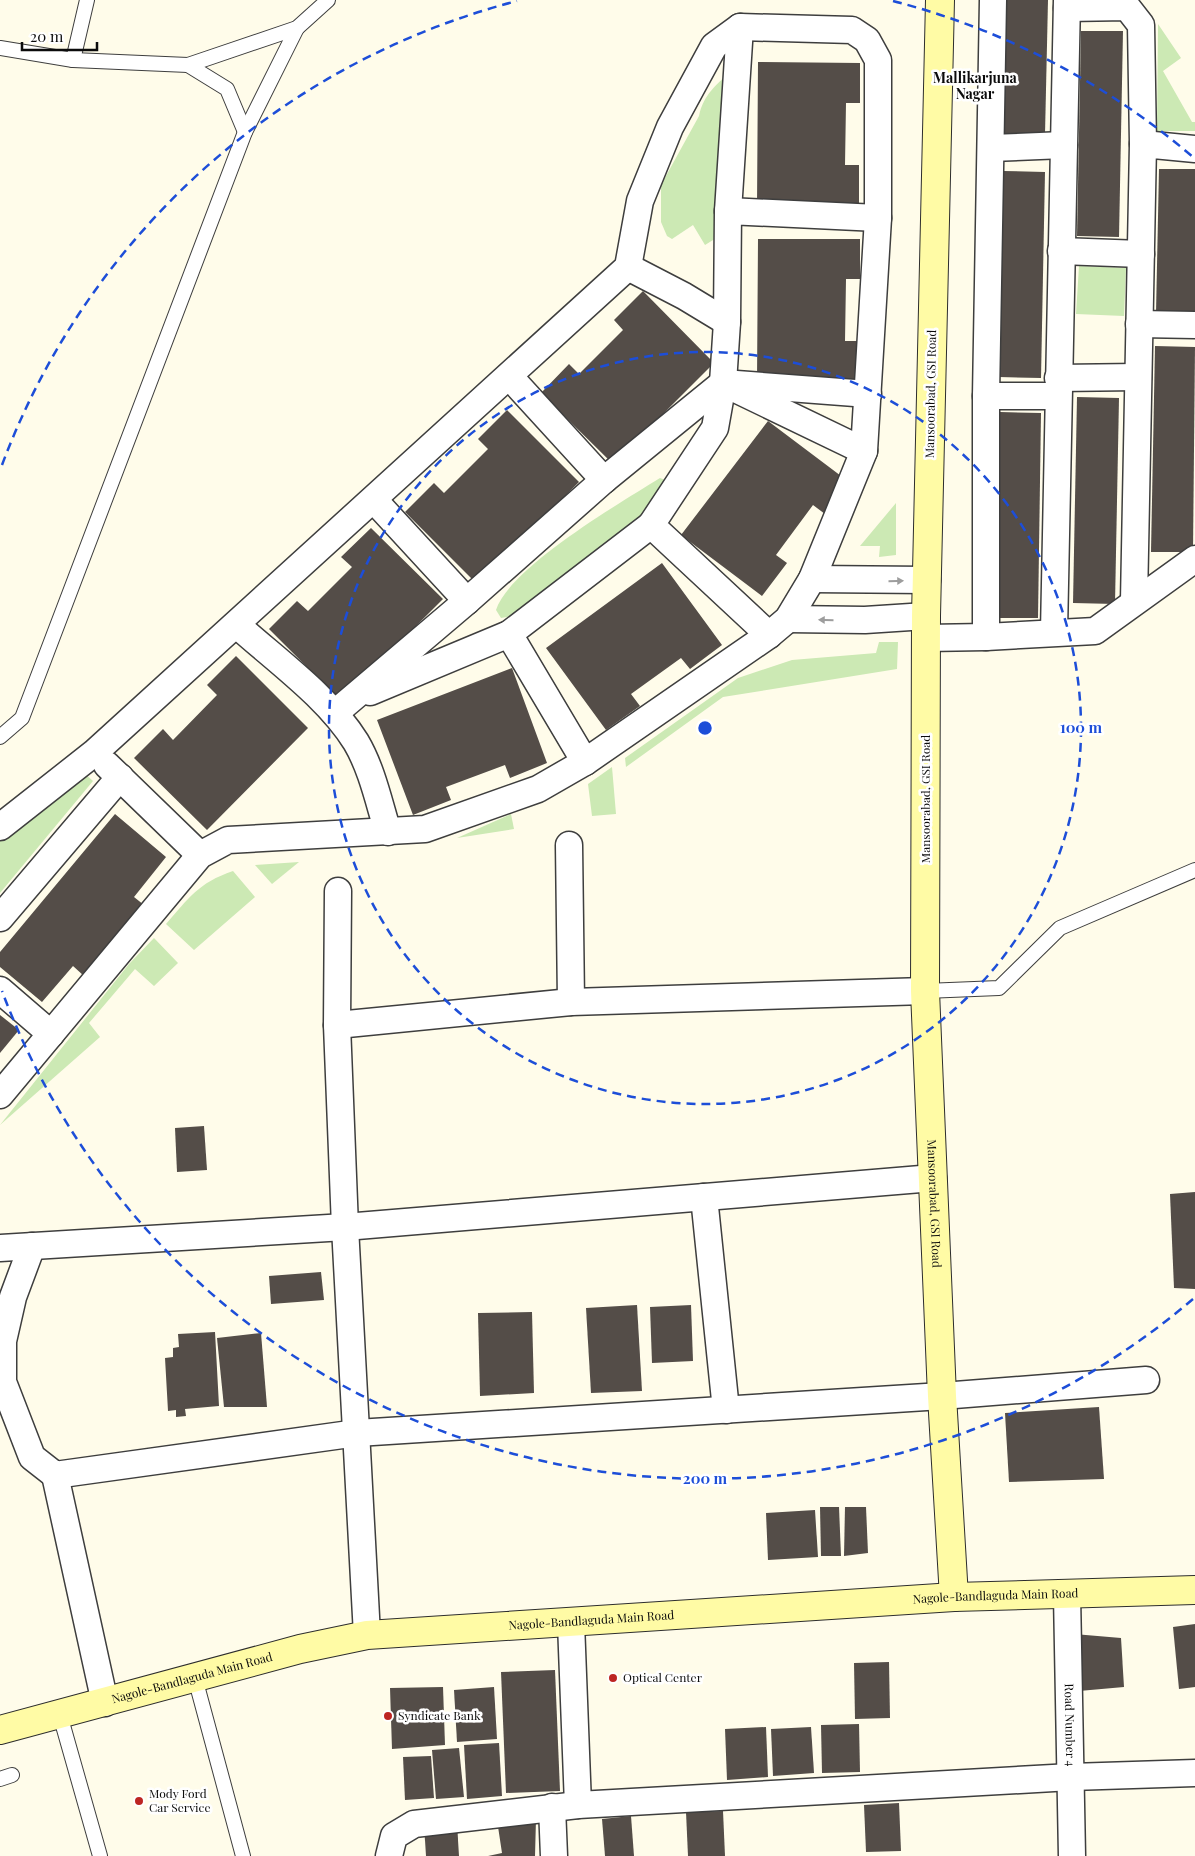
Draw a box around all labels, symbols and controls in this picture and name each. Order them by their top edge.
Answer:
scale bar [22,20,98,52]
text: 20 m [30,26,64,46]
district label: Mallikarjuna Nagar [933,68,1018,103]
street label: Mansoorabad, GSI Road [921,330,939,458]
one-way arrow [888,576,904,584]
one-way arrow [818,615,834,623]
text: 100 m [1060,717,1103,737]
centre of rings [696,719,714,737]
street label: Mansoorabad, GSI Road [917,735,933,863]
street label: Mansoorabad, GSI Road [924,1139,946,1268]
text: 200 m [683,1468,728,1488]
street label: Nagole-Bandlaguda Main Road [912,1584,1079,1607]
street label: Nagole-Bandlaguda Main Road [508,1606,675,1633]
street label: Nagole-Bandlaguda Main Road [110,1648,274,1707]
place label: Optical Center [623,1669,703,1685]
marker: Optical Center [607,1672,619,1684]
street label: Road Number 4 [1062,1683,1079,1767]
place label: Syndicate Bank [398,1707,481,1723]
marker: Syndicate Bank [382,1710,394,1722]
place label: Mody Ford Car Service [149,1785,211,1815]
marker: Mody Ford Car Service [133,1795,145,1807]

